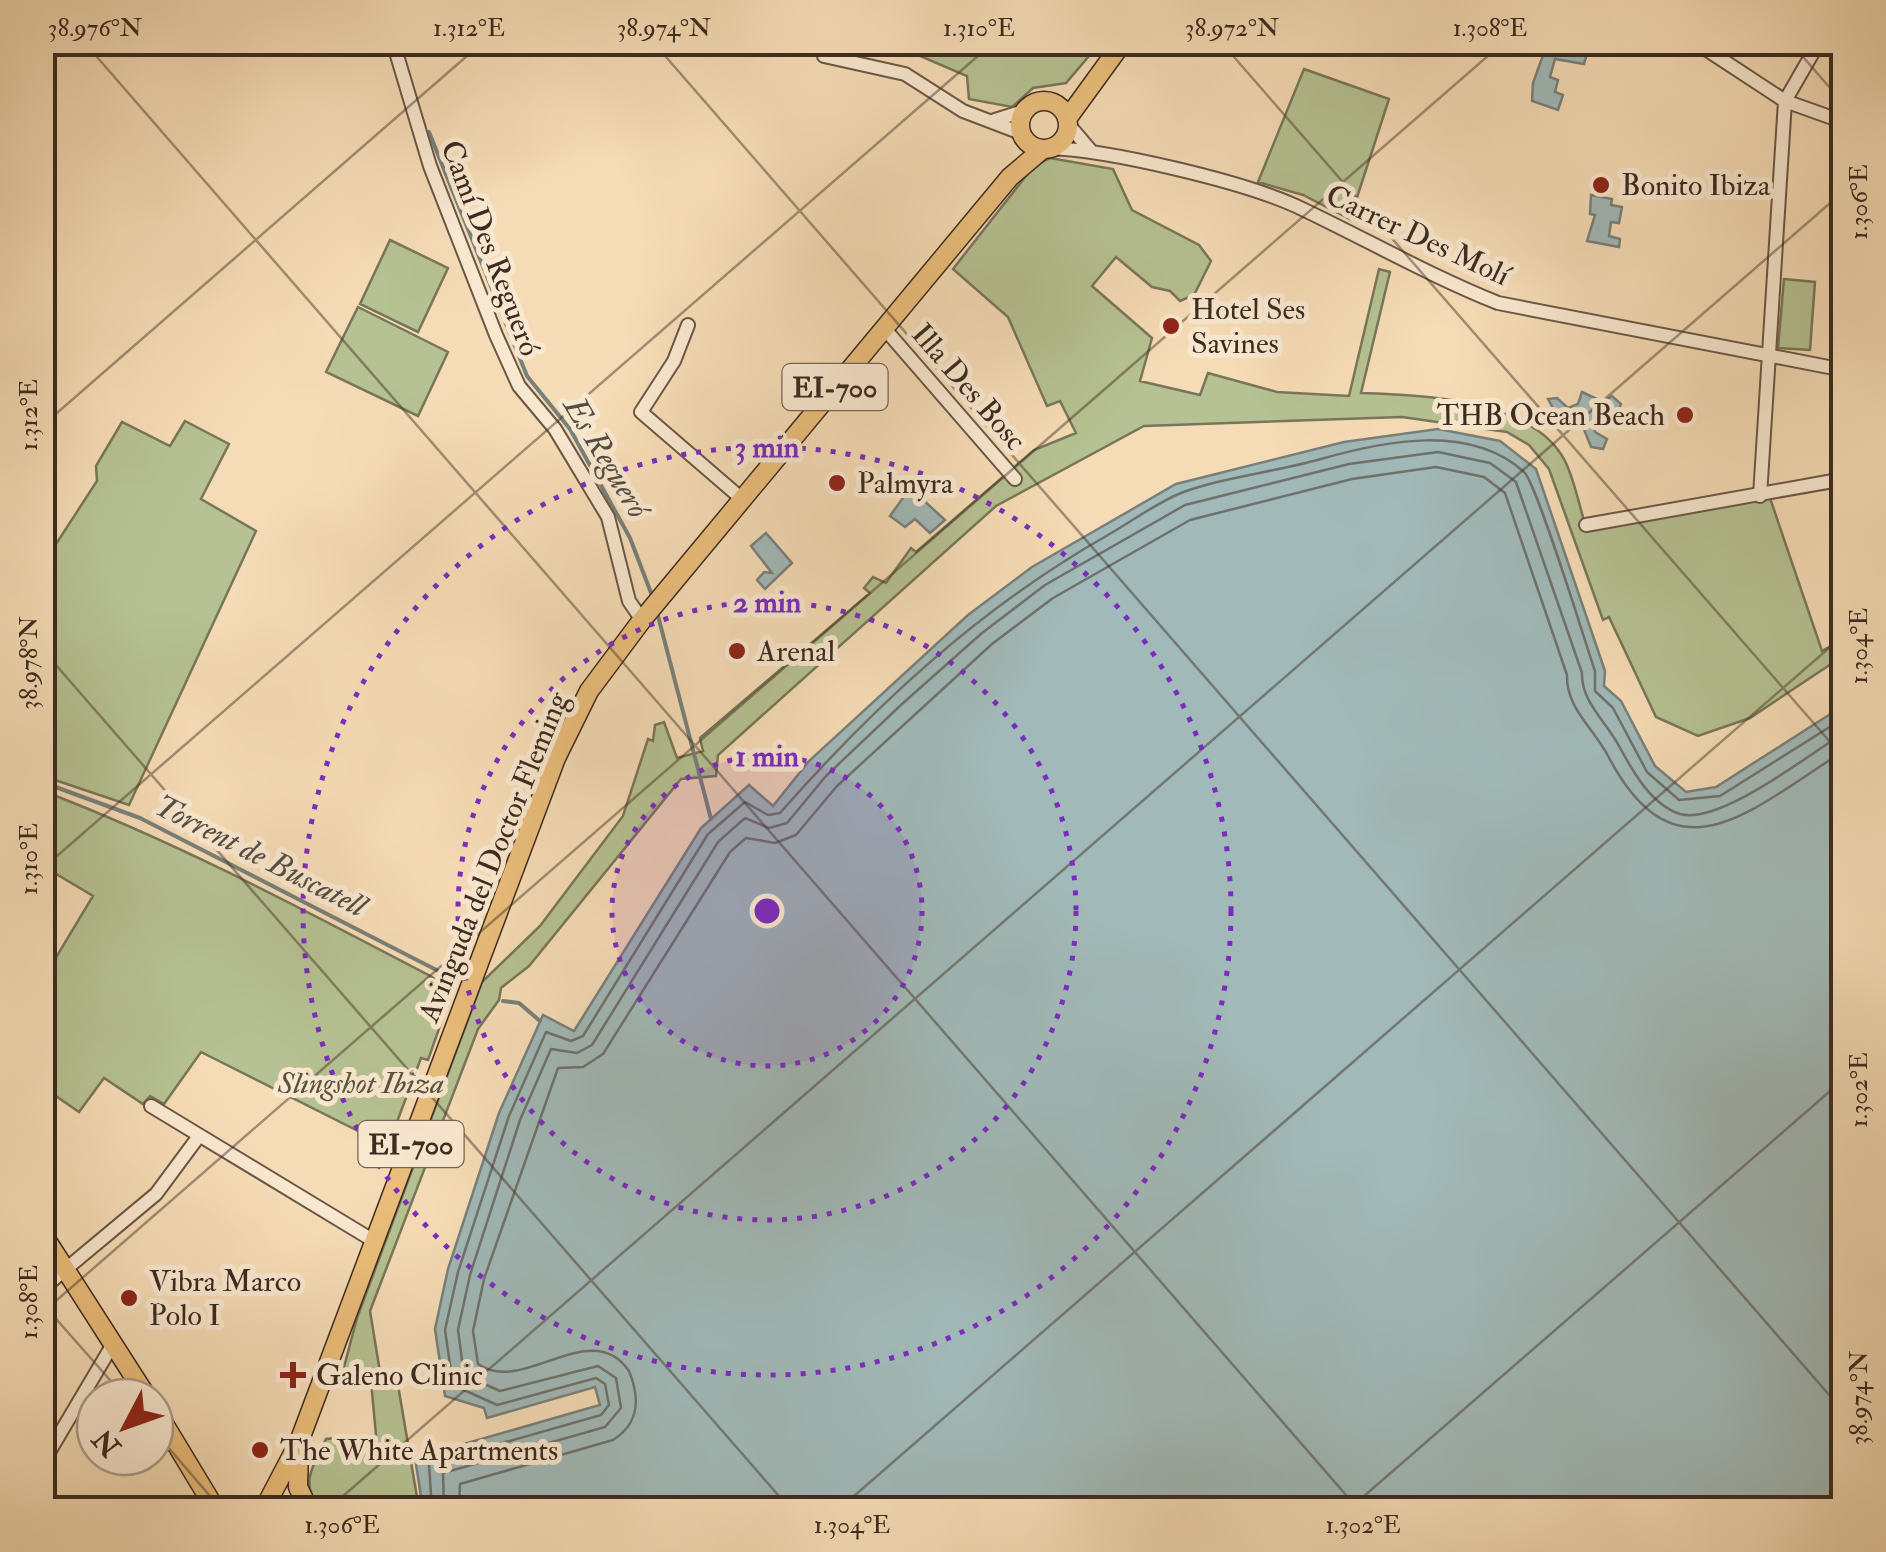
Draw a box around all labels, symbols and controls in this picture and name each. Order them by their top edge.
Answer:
text: 38.976°N [48,13,143,44]
text: 1.312°E [433,13,505,44]
text: 38.974°N [617,13,712,44]
text: 1.310°E [943,13,1015,44]
text: 38.972°N [1185,13,1280,44]
text: 1.308°E [1453,13,1527,44]
street label: Camí Des Regueró [432,135,549,361]
text: 1.306°E [1844,164,1875,240]
place label: Bonito Ibiza [1621,167,1771,204]
marker: Bonito Ibiza [1590,174,1612,196]
street label: Carrer Des Molí [1320,177,1517,295]
place label: Hotel Ses Savines [1191,291,1305,362]
marker: Hotel Ses Savines [1160,315,1182,337]
street label: Illa Des Bosc [903,316,1034,458]
road number: EI-700 [782,364,888,410]
text: 1.312°E [14,379,45,451]
water label: Es Regueró [553,388,659,528]
place label: THB Ocean Beach [1437,397,1665,434]
marker: THB Ocean Beach [1674,404,1696,426]
text: 3 min [735,429,800,466]
place label: Palmyra [857,465,954,502]
marker: Palmyra [826,472,848,494]
text: 2 min [733,584,802,621]
text: 1.304°E [1844,608,1875,684]
text: 38.978°N [14,616,45,710]
place label: Arenal [756,633,835,670]
marker: Arenal [726,640,748,662]
street label: Avinguda del Doctor Fleming [410,685,577,1029]
text: 1 min [735,738,799,775]
water label: Torrent de Buscatell [148,785,375,927]
text: 1.310°E [14,823,45,895]
centre of rings [749,893,785,929]
text: 1.302°E [1844,1052,1875,1128]
park label: Slingshot Ibiza [277,1065,444,1102]
road number: EI-700 [358,1121,464,1167]
place label: Vibra Marco Polo I [149,1263,301,1334]
text: 1.308°E [14,1265,45,1339]
marker: Vibra Marco Polo I [118,1287,140,1309]
text: 38.974°N [1844,1350,1875,1445]
place label: Galeno Clinic [316,1357,483,1394]
marker: Galeno Clinic [280,1362,306,1388]
north arrow [75,1377,175,1477]
text: N [85,1421,129,1464]
place label: The White Apartments [280,1432,558,1469]
marker: The White Apartments [249,1439,271,1461]
text: 1.306°E [304,1510,380,1541]
text: 1.304°E [814,1510,890,1541]
text: 1.302°E [1325,1510,1401,1541]

